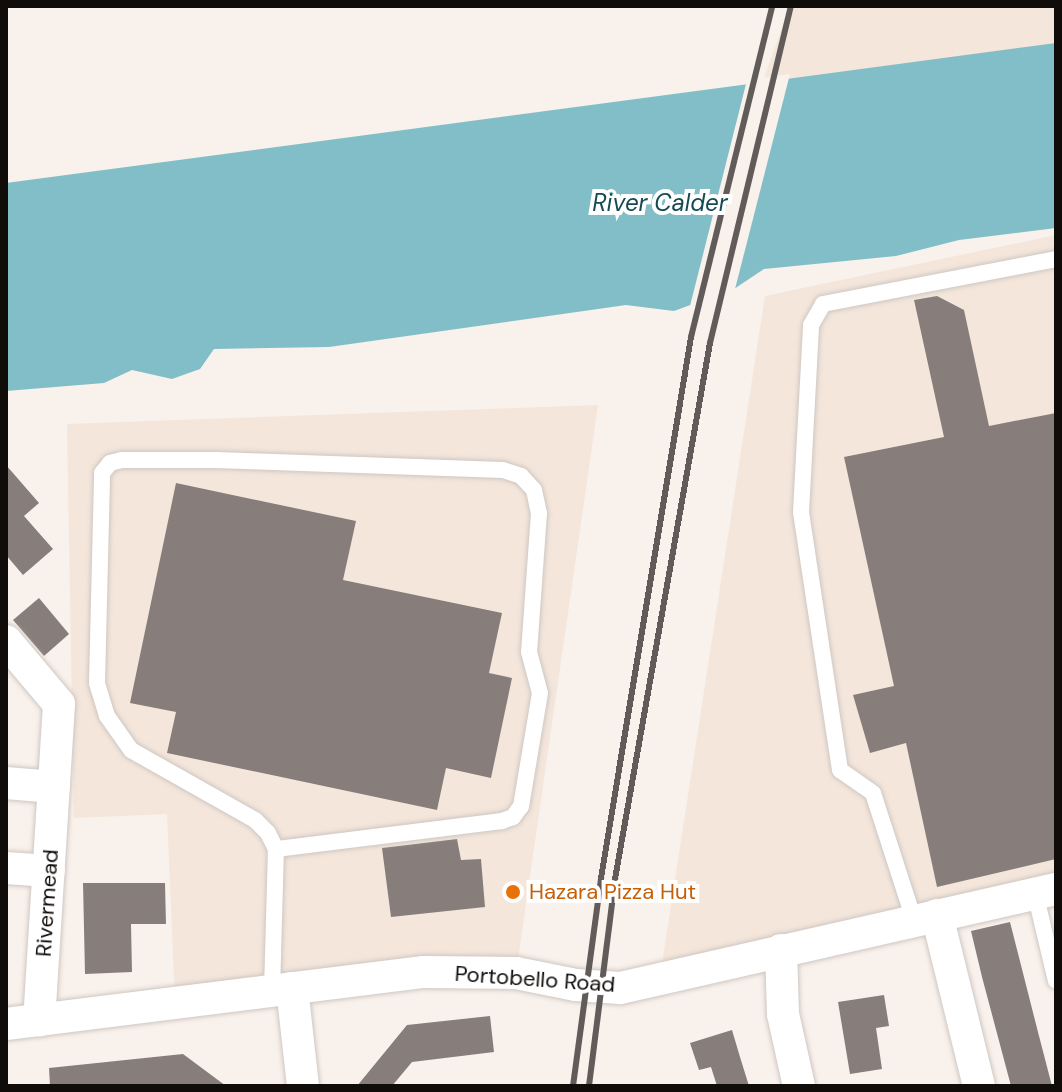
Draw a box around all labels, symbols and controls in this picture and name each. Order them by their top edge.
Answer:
water label: River Calder [592,189,728,217]
street label: Rivermead [30,848,64,958]
place label: Hazara Pizza Hut [529,879,696,905]
marker: Hazara Pizza Hut [504,883,522,901]
street label: Portobello Road [454,960,616,998]

